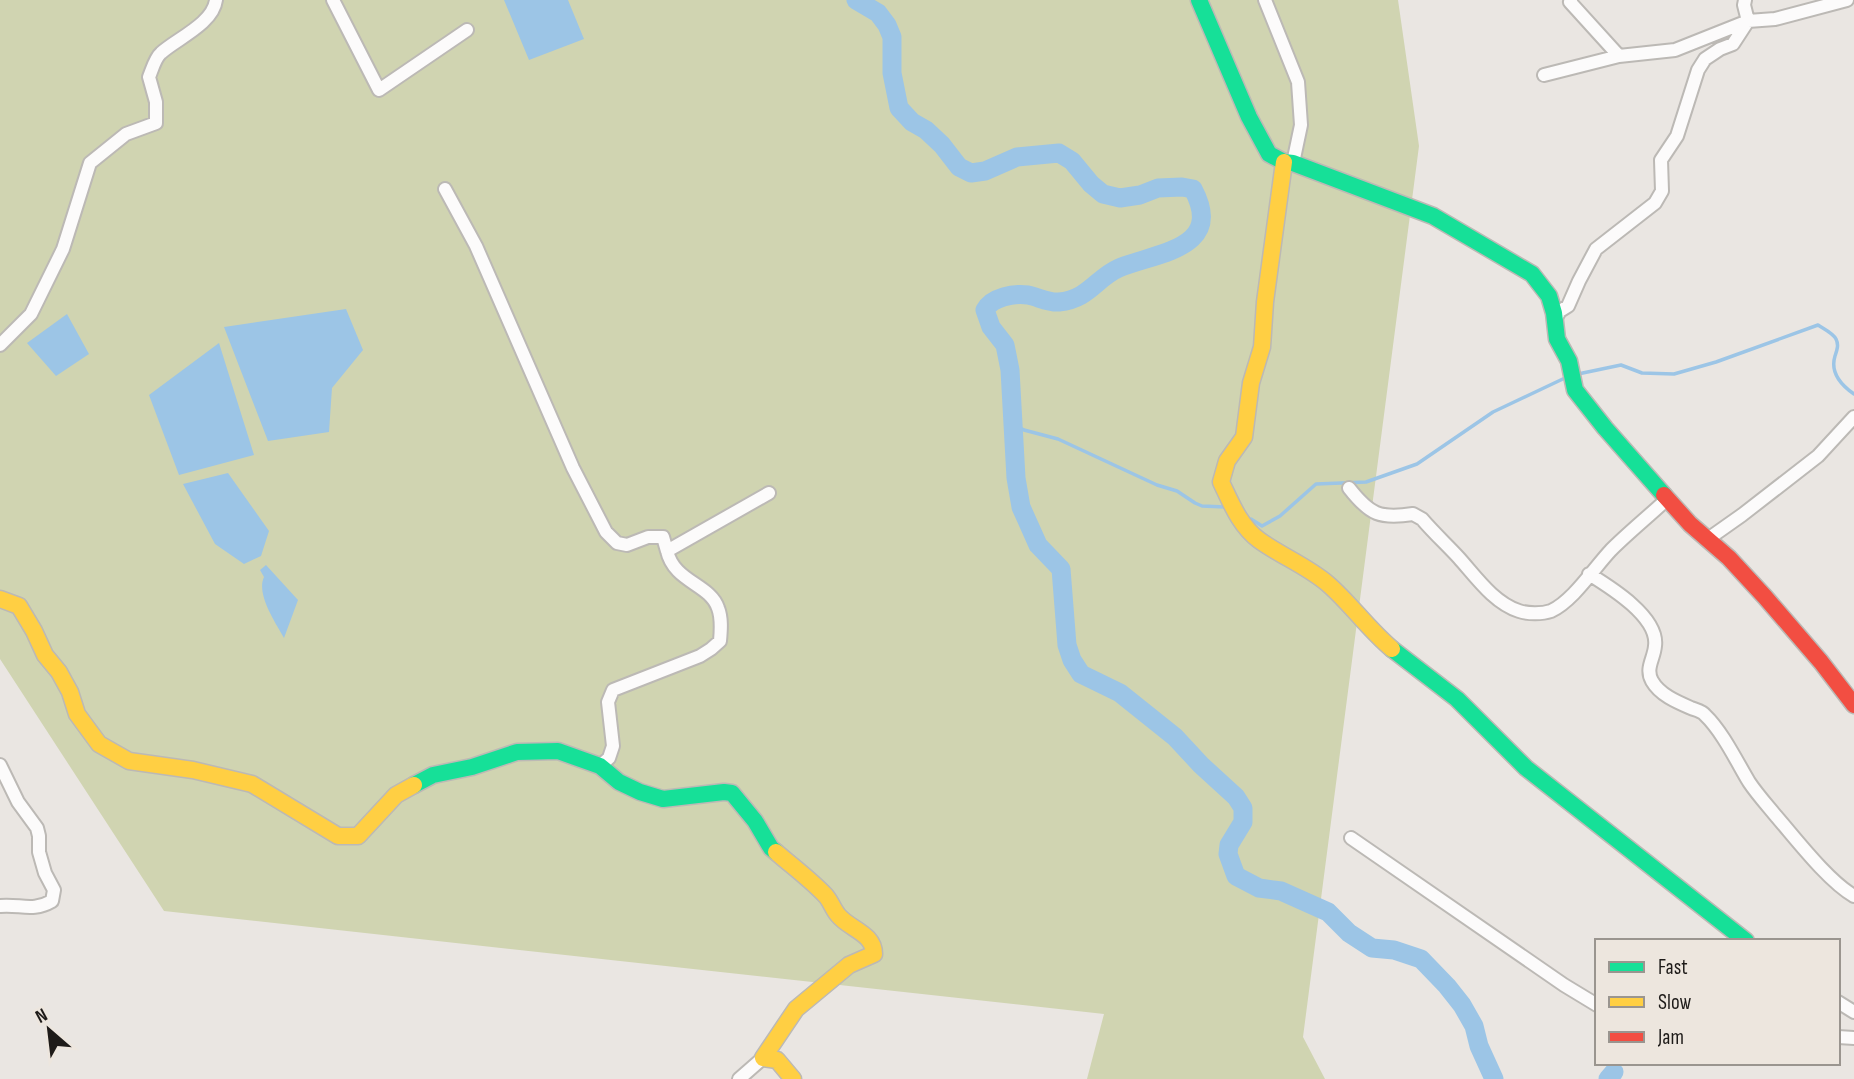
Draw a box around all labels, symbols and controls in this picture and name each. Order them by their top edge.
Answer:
legend [1595,939,1840,1065]
text: Fast [1658,955,1688,980]
text: Slow [1658,990,1692,1015]
north arrow [14,995,84,1065]
text: N [32,1004,52,1029]
text: Jam [1657,1025,1684,1050]

